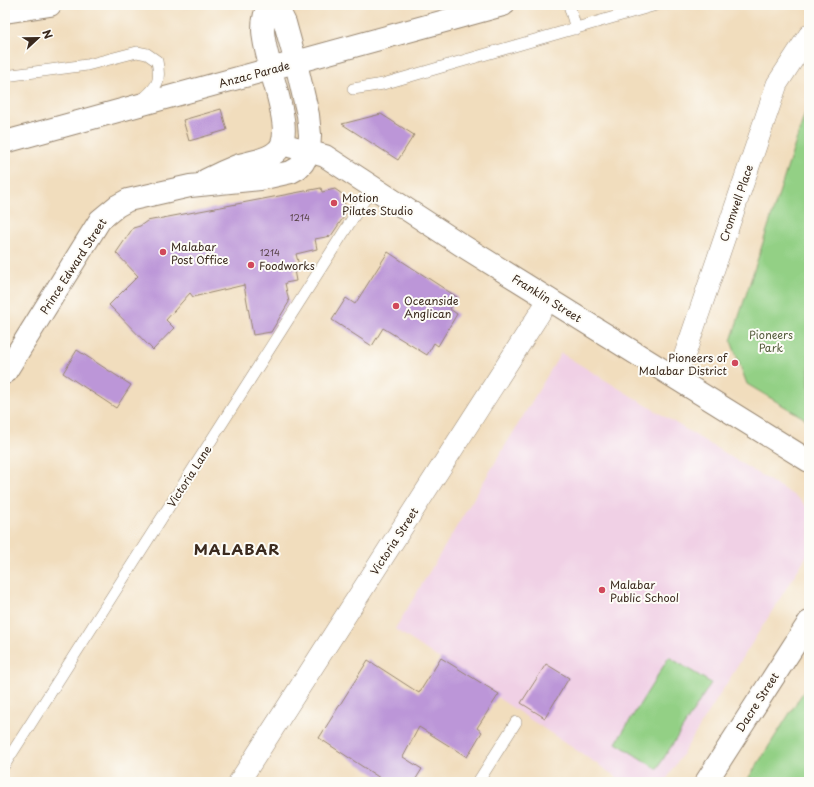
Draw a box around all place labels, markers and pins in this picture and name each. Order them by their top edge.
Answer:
place label: Motion Pilates Studio [342,189,413,219]
marker: Motion Pilates Studio [329,198,339,208]
place label: Malabar Post Office [171,238,229,268]
marker: Malabar Post Office [158,247,168,257]
place label: Foodworks [259,257,315,274]
marker: Foodworks [246,260,256,270]
place label: Oceanside Anglican [404,292,459,322]
marker: Oceanside Anglican [391,301,401,311]
place label: Pioneers of Malabar District [639,349,729,379]
marker: Pioneers of Malabar District [730,358,740,368]
place label: Malabar Public School [610,576,679,606]
marker: Malabar Public School [597,585,607,595]

